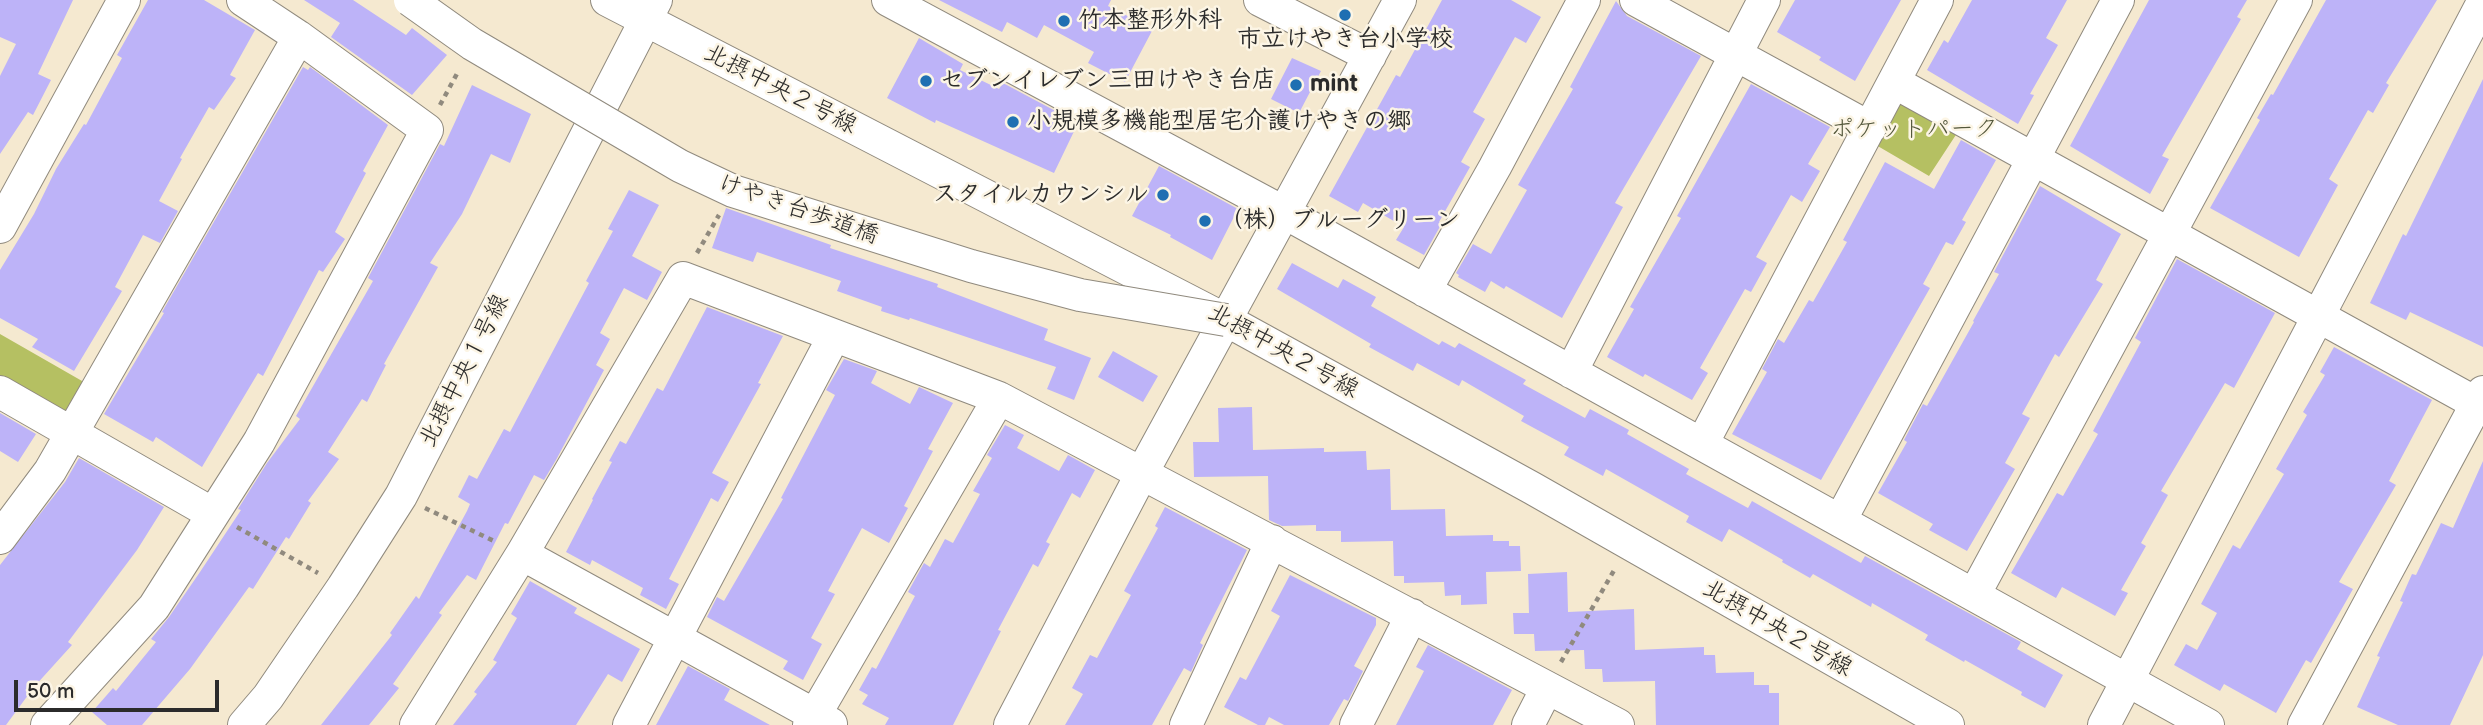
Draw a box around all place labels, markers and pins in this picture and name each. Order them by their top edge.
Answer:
place label: 竹本整形外科 [1078,7,1222,35]
marker: 市立けやき台小学校 [1337,7,1353,23]
marker: 竹本整形外科 [1056,13,1072,29]
place label: 市立けやき台小学校 [1237,26,1453,54]
place label: セブンイレブン三田けやき台店 [940,67,1276,95]
place label: mint [1310,71,1358,99]
marker: セブンイレブン三田けやき台店 [918,73,934,89]
marker: mint [1288,77,1304,93]
place label: 小規模多機能型居宅介護けやきの郷 [1027,108,1411,136]
marker: 小規模多機能型居宅介護けやきの郷 [1005,114,1021,130]
place label: スタイルカウンシル [933,181,1149,209]
marker: スタイルカウンシル [1155,187,1171,203]
place label: （株）ブルーグリーン [1219,207,1460,235]
marker: （株）ブルーグリーン [1197,213,1213,229]

